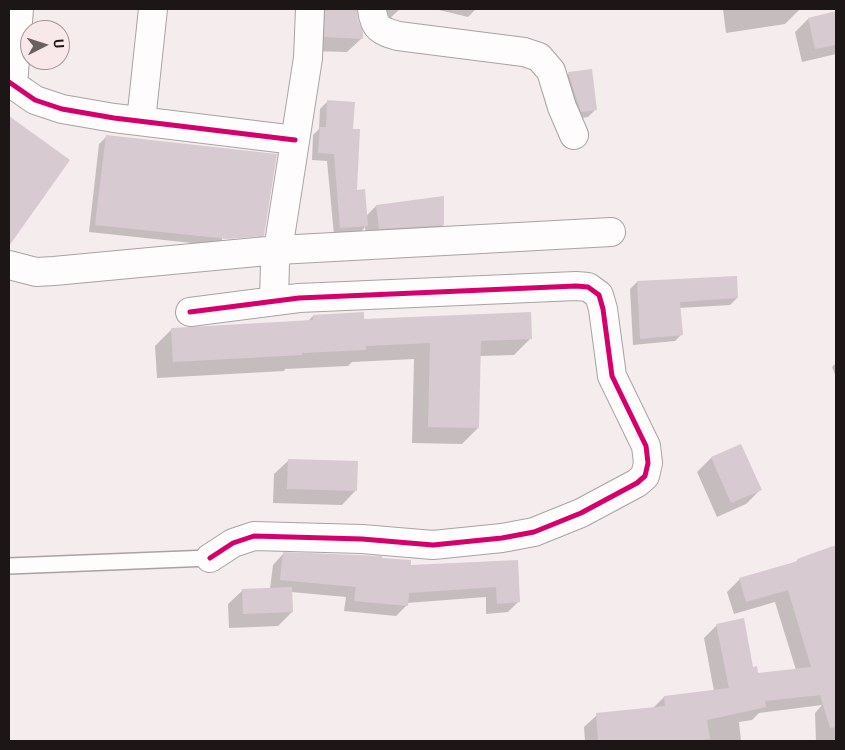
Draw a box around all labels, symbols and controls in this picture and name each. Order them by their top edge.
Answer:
north arrow [20,20,70,70]
text: U [51,38,67,49]

